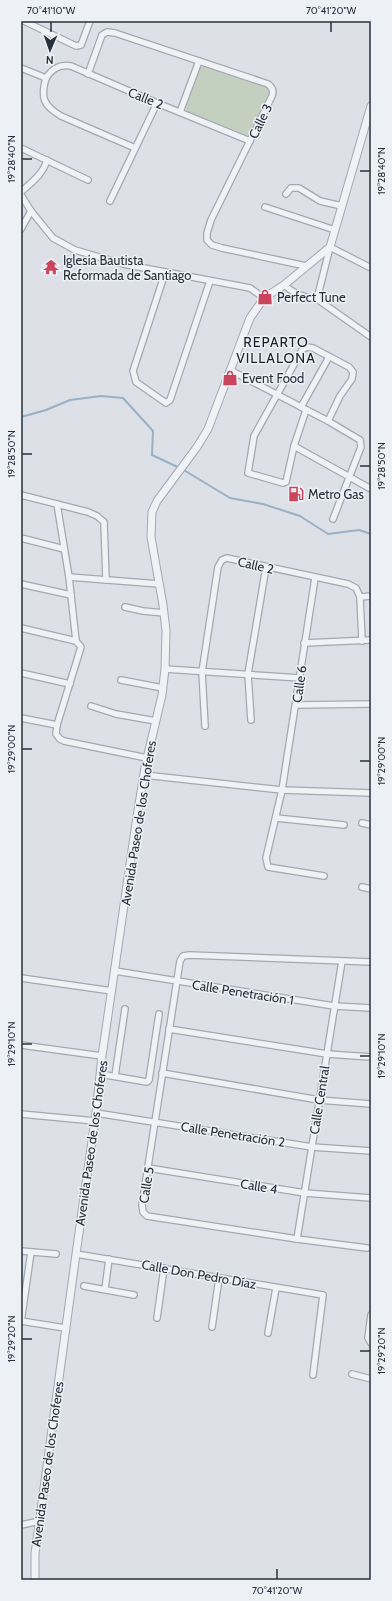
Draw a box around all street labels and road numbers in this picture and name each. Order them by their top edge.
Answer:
street label: Calle 2 [126,84,166,112]
street label: Calle 3 [245,101,275,141]
street label: Calle 2 [236,553,276,577]
street label: Calle 6 [288,664,310,704]
street label: Avenida Paseo de los Choferes [117,739,159,907]
street label: Calle Penetración 1 [191,976,295,1008]
street label: Avenida Paseo de los Choferes [71,1059,111,1227]
street label: Calle Central [306,1065,332,1135]
street label: Calle Penetración 2 [180,1118,286,1150]
street label: Calle 5 [135,1166,157,1204]
street label: Calle 4 [239,1175,279,1197]
street label: Calle Don Pedro Díaz [140,1256,258,1292]
street label: Avenida Paseo de los Choferes [27,1380,67,1548]

